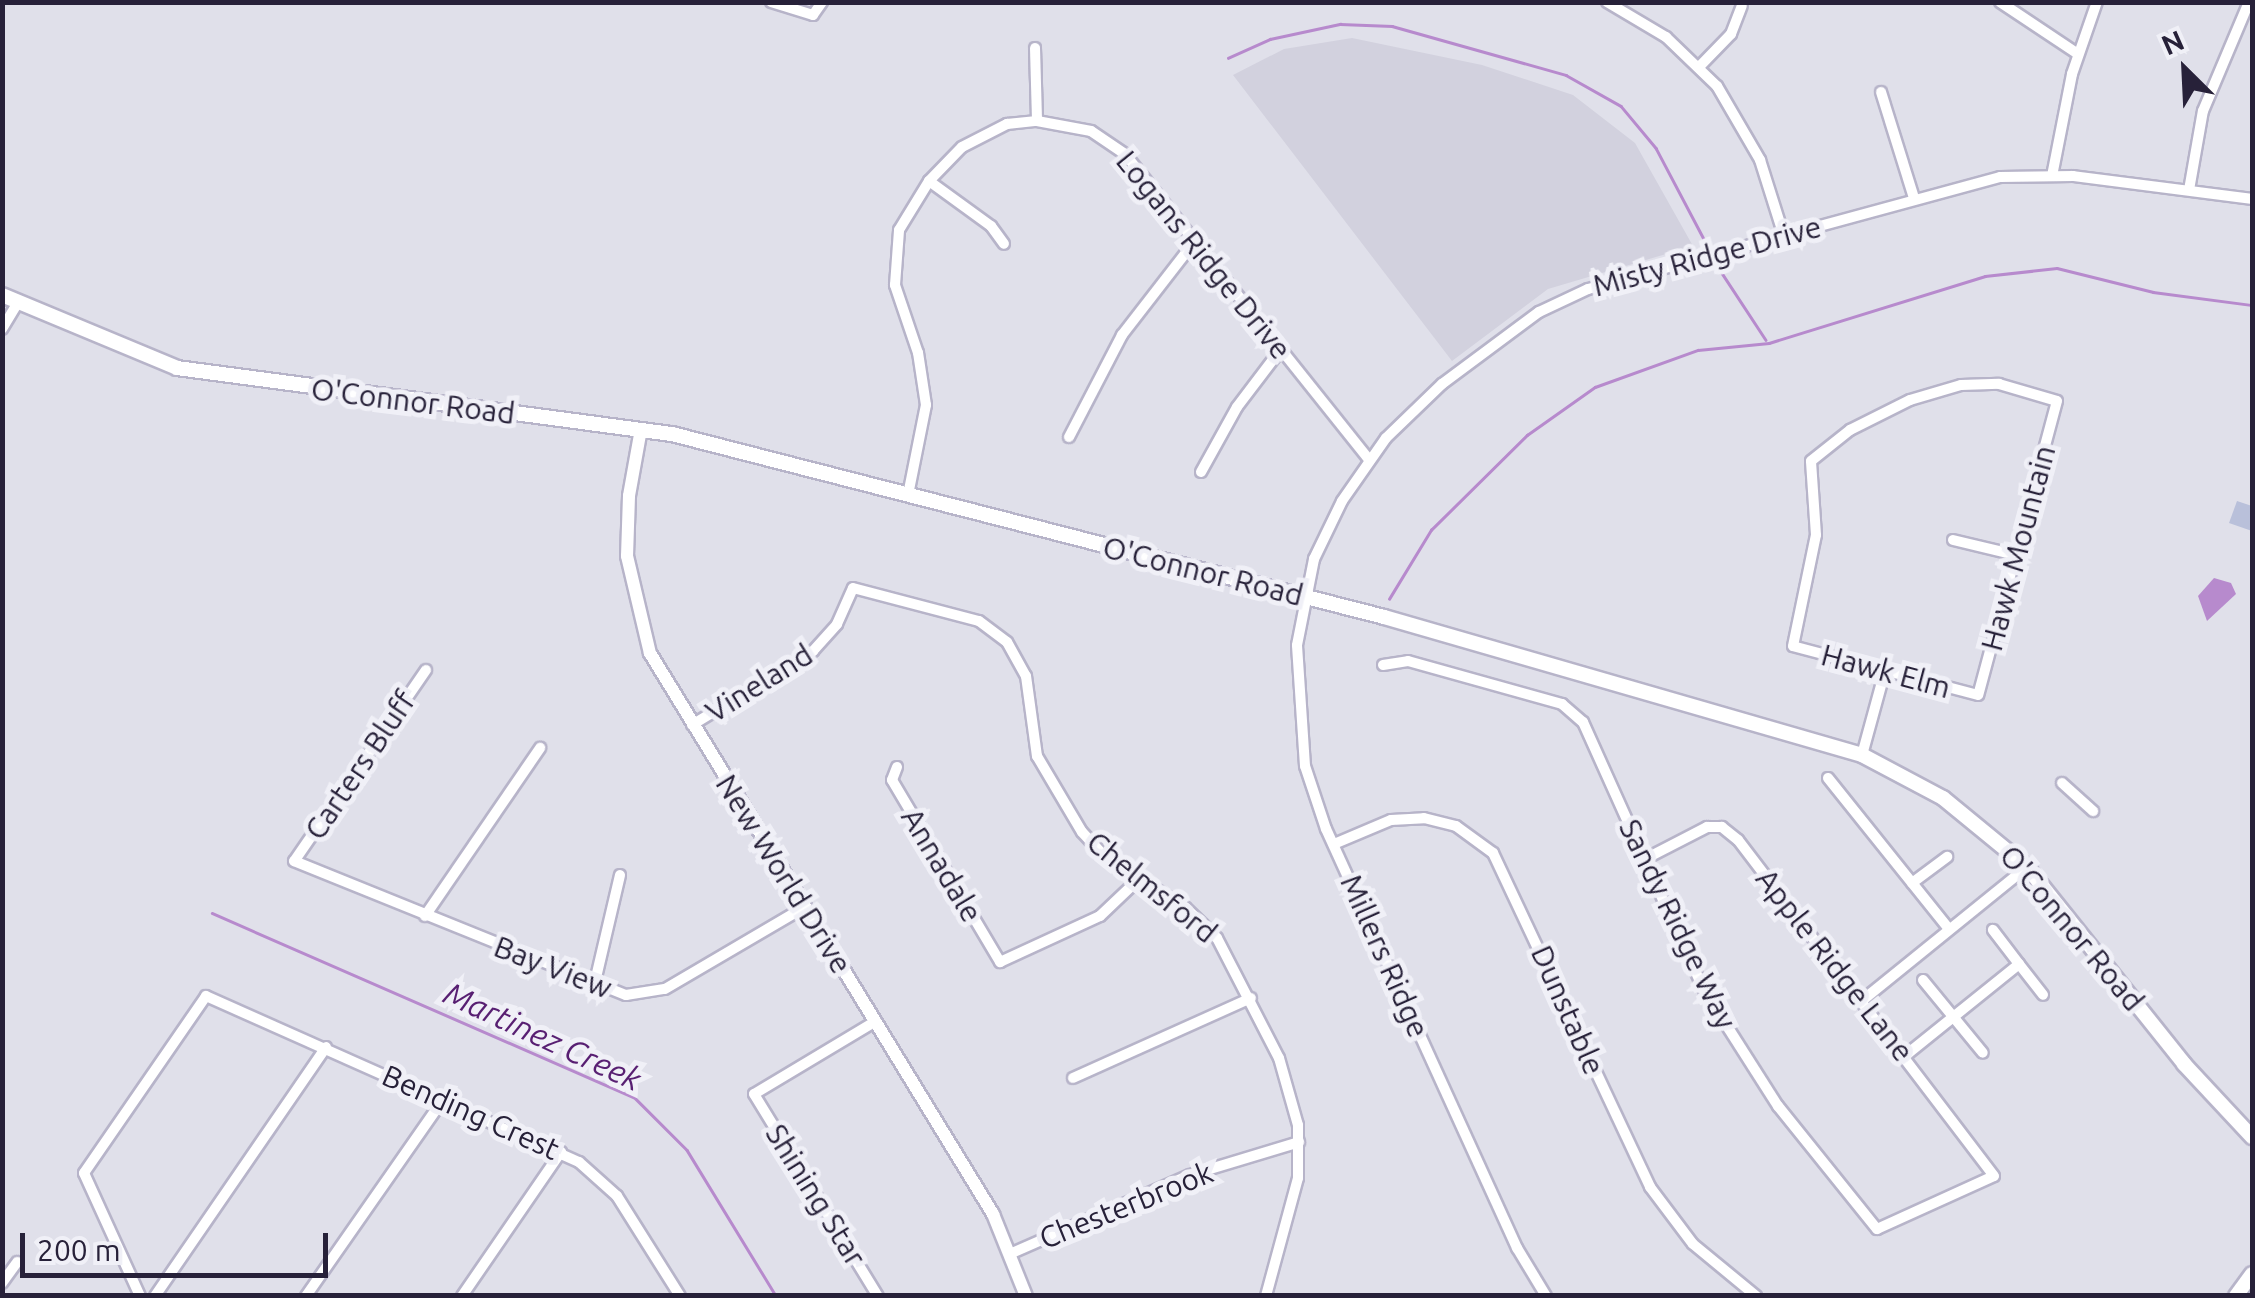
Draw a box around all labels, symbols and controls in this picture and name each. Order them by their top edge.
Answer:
north arrow [2135,20,2235,120]
text: N [2157,24,2188,61]
street label: Logans Ridge Drive [1109,144,1299,366]
street label: Misty Ridge Drive [1589,208,1825,304]
street label: O'Connor Road [309,371,517,431]
street label: Hawk Mountain [1973,441,2063,655]
street label: O'Connor Road [1099,529,1307,613]
street label: Vineland [699,636,819,730]
street label: Hawk Elm [1818,637,1954,705]
street label: Carters Bluff [297,684,423,846]
street label: New World Drive [708,768,860,980]
street label: Annadale [894,801,990,929]
street label: Sandy Ridge Way [1612,813,1744,1035]
street label: Chelmsford [1080,824,1224,950]
street label: O'Connor Road [1992,838,2152,1018]
street label: Apple Ridge Lane [1749,862,1921,1068]
street label: Millers Ridge [1333,869,1437,1043]
street label: Bay View [489,928,617,1006]
street label: Dunstable [1524,940,1612,1080]
water label: Martinez Creek [438,973,648,1099]
street label: Bending Crest [377,1057,565,1167]
street label: Shining Star [758,1118,874,1272]
street label: Chesterbrook [1034,1154,1218,1256]
scale bar [25,1213,332,1275]
text: 200 m [37,1233,121,1267]

